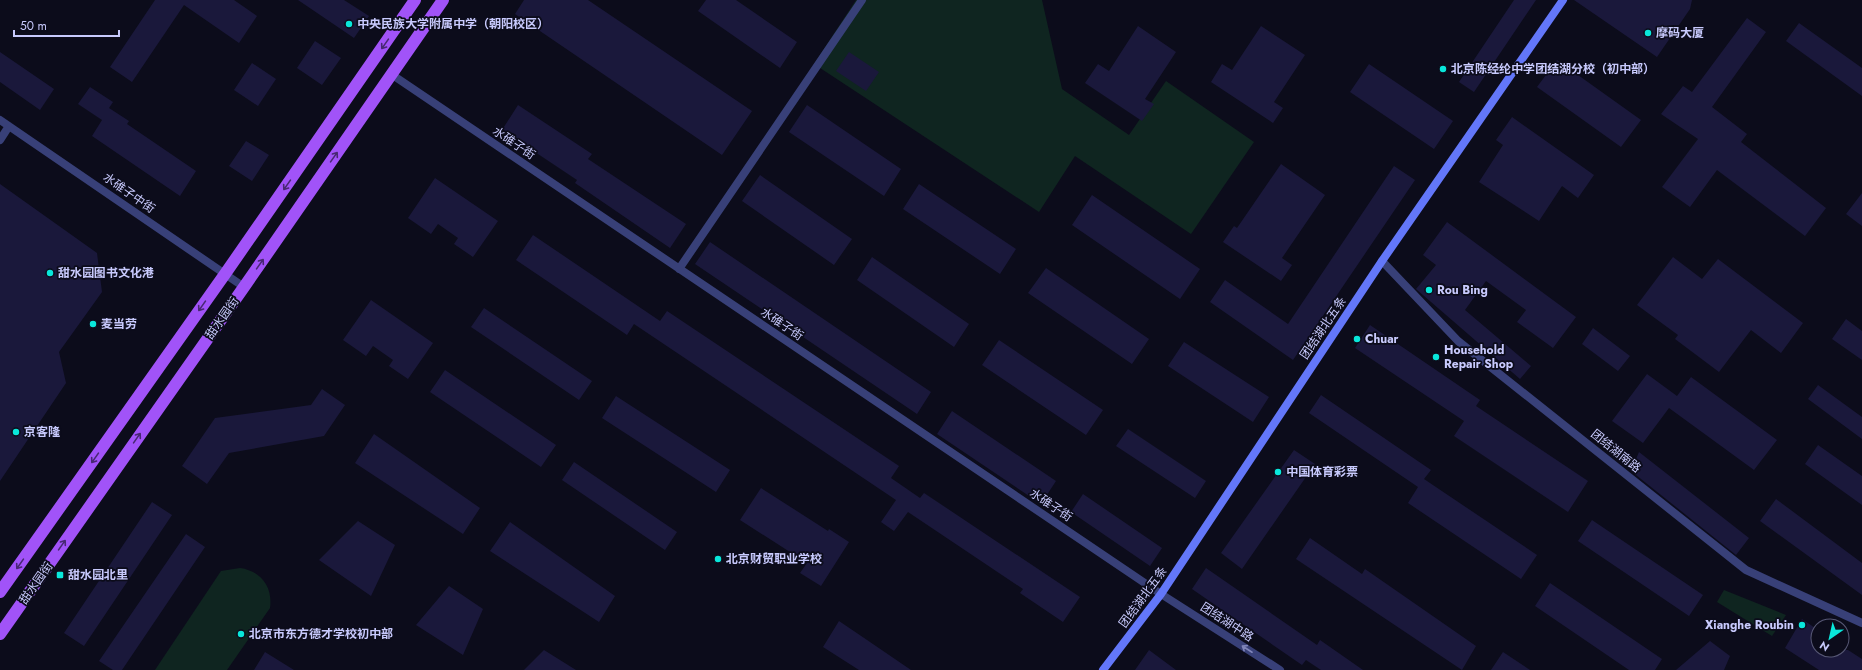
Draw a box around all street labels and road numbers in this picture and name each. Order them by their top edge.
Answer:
street label: 水碓子街 [489,122,539,164]
street label: 水碓子中街 [99,168,159,218]
street label: 甜水园街 [201,293,243,343]
street label: 团结湖北五条 [1295,293,1351,363]
street label: 水碓子街 [757,303,807,345]
street label: 团结湖南路 [1587,425,1645,477]
street label: 水碓子街 [1026,484,1076,526]
street label: 甜水园街 [15,558,57,608]
street label: 团结湖北五条 [1115,563,1171,631]
street label: 团结湖中路 [1197,598,1257,646]

